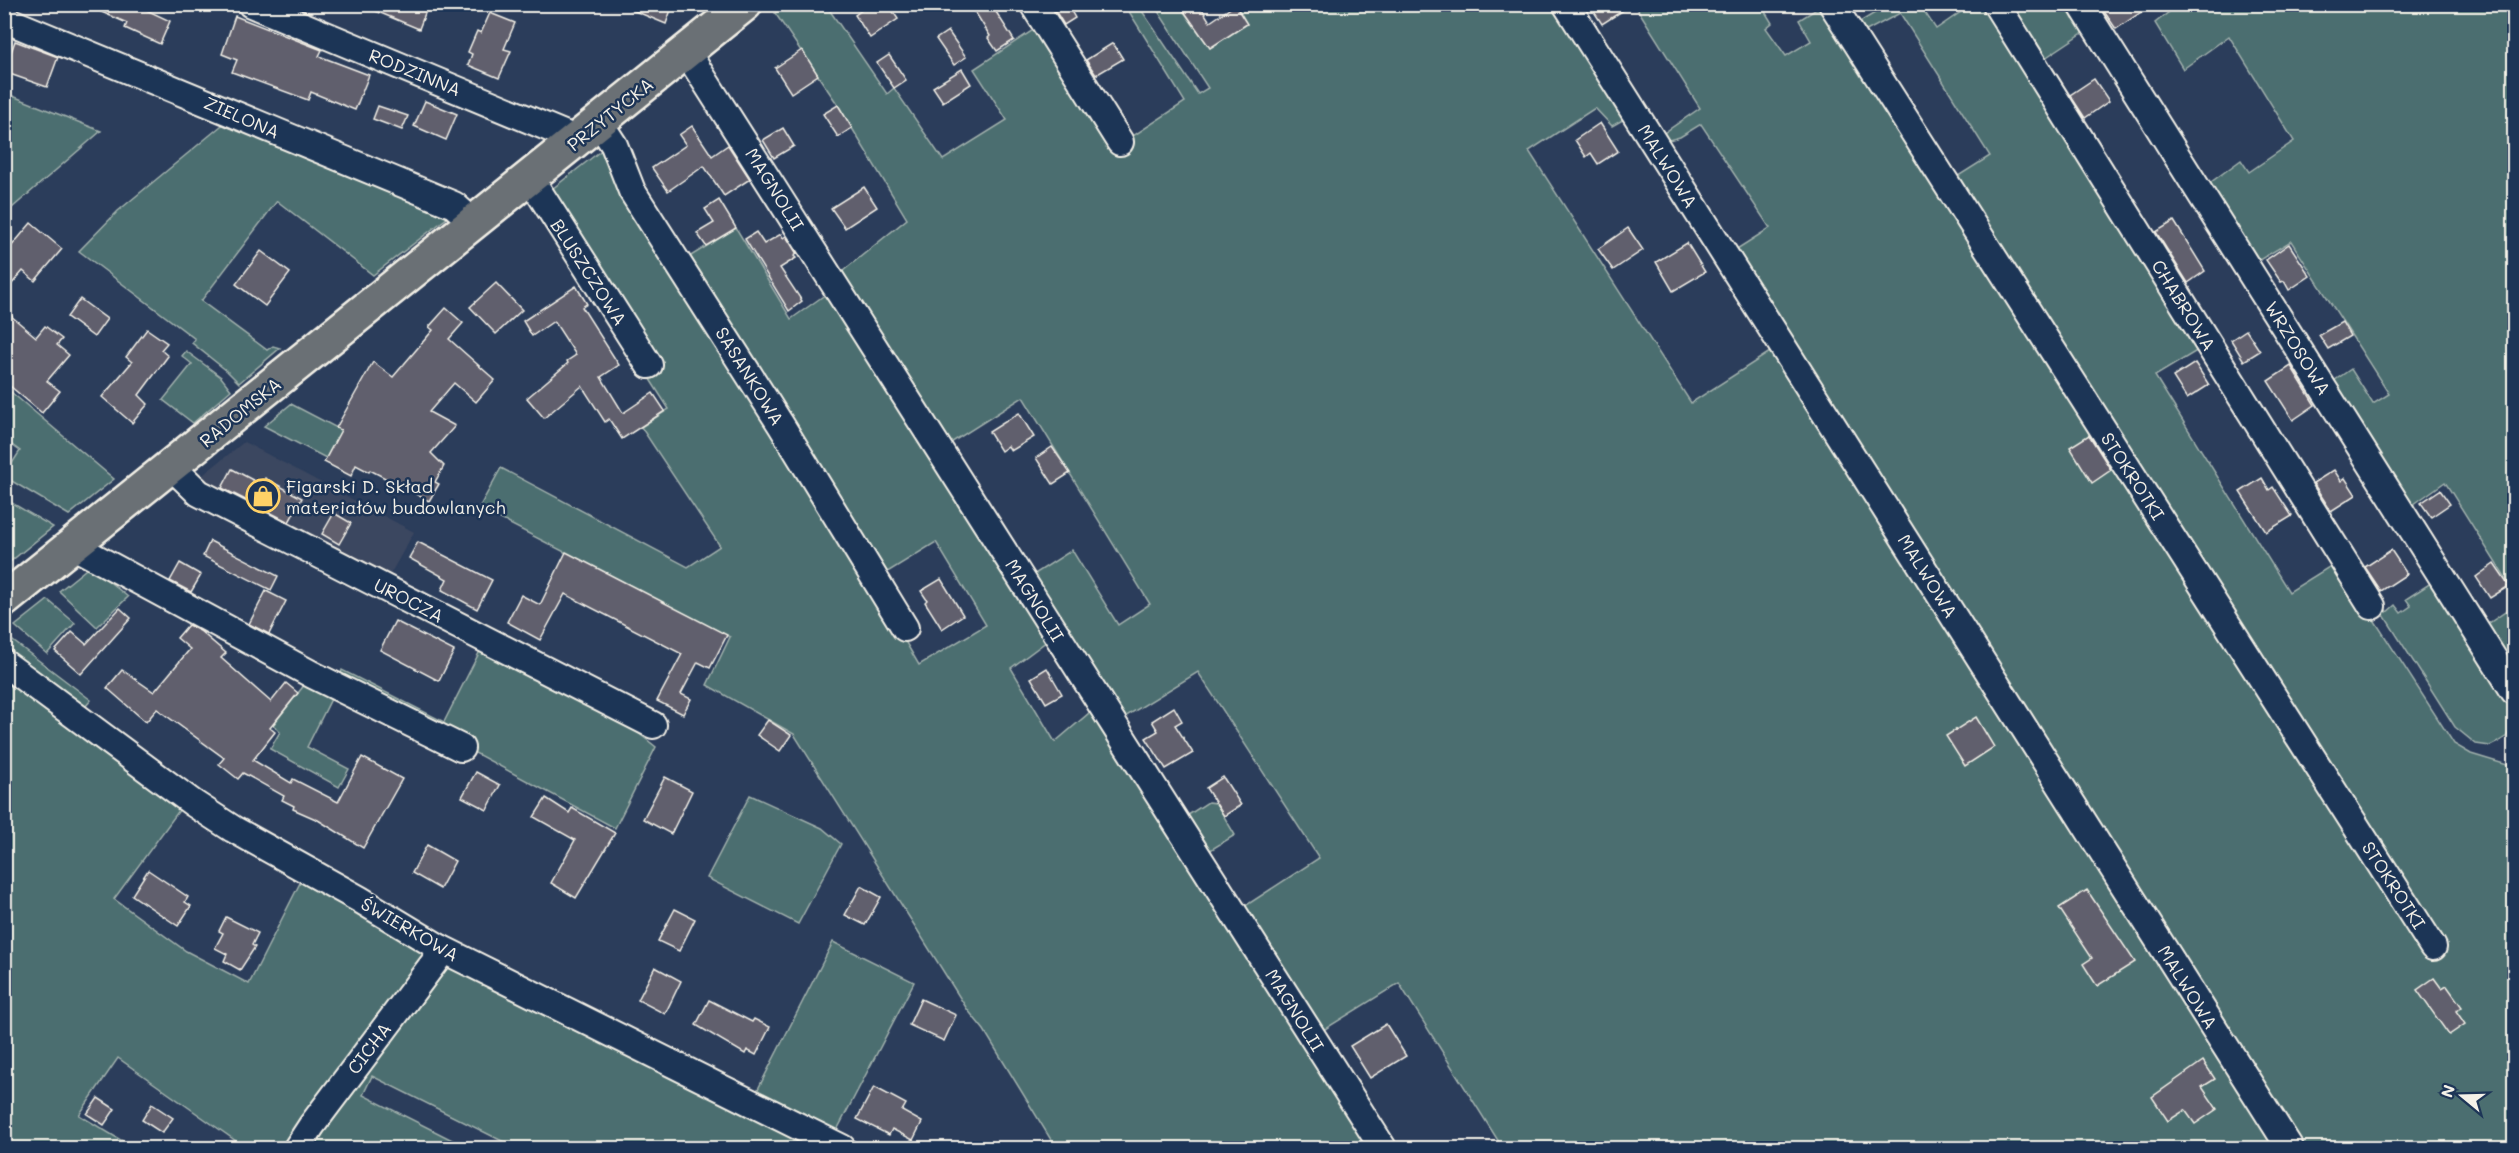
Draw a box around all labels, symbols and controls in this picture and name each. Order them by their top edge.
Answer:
street label: RODZINNA [365,43,465,101]
street label: PRZYTYCKA [562,72,658,156]
street label: ZIELONA [201,90,283,144]
street label: MALWOWA [1633,120,1703,212]
street label: MAGNOLII [740,143,810,235]
street label: BLUSZCZOWA [546,214,632,330]
street label: CHABROWA [2146,255,2222,355]
street label: WRZOSOWA [2260,297,2336,399]
street label: SASANKOWA [710,322,790,430]
street label: RADOMSKA [194,372,286,452]
street label: STOKROTKI [2096,428,2170,525]
place label: Figarski D. Skład materiałów budowlanych [286,474,506,519]
shop icon: Figarski D. Skład materiałów budowlanych [245,478,281,514]
street label: MALWOWA [1893,530,1963,622]
street label: MAGNOLII [1000,554,1070,646]
street label: UROCZA [370,572,448,628]
street label: STOKROTKI [2357,837,2431,934]
street label: ŚWIERKOWA [357,891,463,967]
street label: MALWOWA [2153,941,2223,1033]
street label: MAGNOLII [1260,964,1330,1056]
street label: CICHA [342,1017,396,1079]
north arrow [2432,1066,2492,1126]
text: N [2435,1082,2459,1100]

